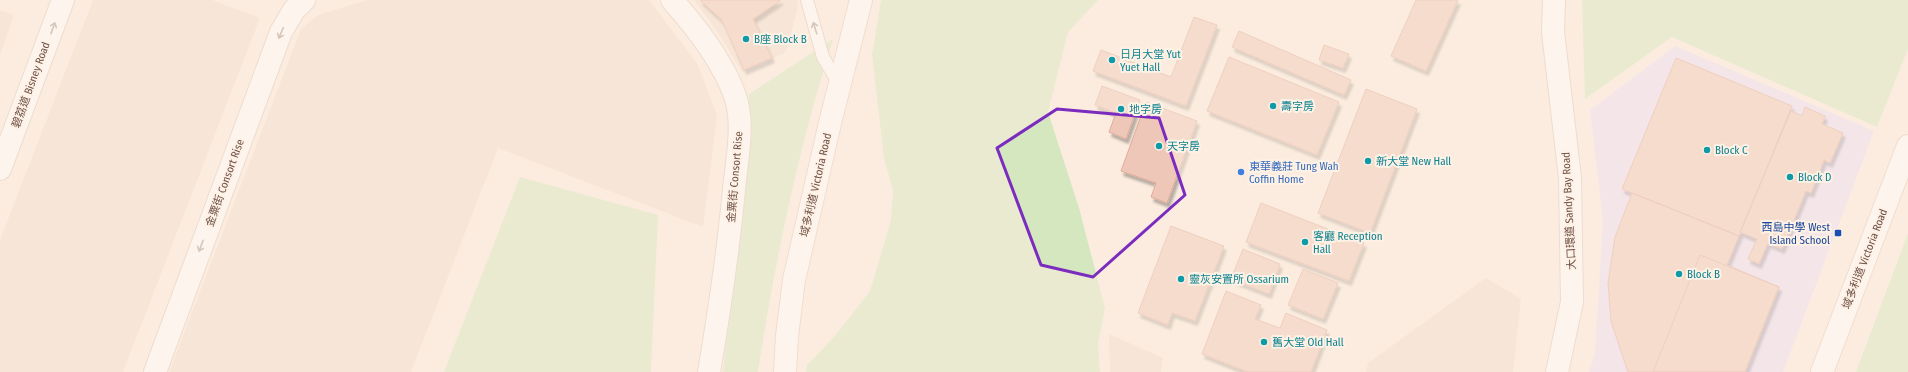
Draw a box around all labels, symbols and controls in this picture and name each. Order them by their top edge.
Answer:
one-way arrow [49,22,57,34]
one-way arrow [811,22,818,35]
one-way arrow [277,27,285,39]
place label: B座 Block B [754,33,807,46]
marker: B座 Block B [741,34,751,44]
street label: 碧荔道 Bisney Road [9,40,53,130]
place label: 日月大堂 Yut Yuet Hall [1120,48,1181,74]
marker: 日月大堂 Yut Yuet Hall [1107,55,1117,65]
place label: 壽字房 [1281,100,1314,113]
marker: 壽字房 [1268,101,1278,111]
place label: 地字房 [1129,103,1162,116]
marker: 地字房 [1116,104,1126,114]
street label: 金粟街 Consort Rise [725,131,745,223]
street label: 域多利道 Victoria Road [798,132,834,238]
street label: 金粟街 Consort Rise [203,138,247,228]
place label: 天字房 [1167,140,1200,153]
marker: 天字房 [1154,141,1164,151]
place label: Block C [1715,144,1748,157]
marker: Block C [1702,145,1712,155]
street label: 大口環道 Sandy Bay Road [1559,152,1579,270]
place label: 新大堂 New Hall [1376,155,1451,168]
marker: 新大堂 New Hall [1363,156,1373,166]
place label: 東華義莊 Tung Wah Coffin Home [1249,160,1339,186]
marker: 東華義莊 Tung Wah Coffin Home [1236,167,1246,177]
place label: Block D [1798,171,1831,184]
marker: Block D [1785,172,1795,182]
street label: 域多利道 Victoria Road [1840,207,1890,311]
place label: 西島中學 West Island School [1762,221,1830,247]
marker: 西島中學 West Island School [1833,228,1843,238]
place label: 客廳 Reception Hall [1313,230,1383,256]
marker: 客廳 Reception Hall [1300,237,1310,247]
one-way arrow [197,240,205,252]
place label: Block B [1687,268,1720,281]
marker: Block B [1674,269,1684,279]
place label: 靈灰安置所 Ossarium [1189,273,1289,286]
marker: 靈灰安置所 Ossarium [1176,274,1186,284]
place label: 舊大堂 Old Hall [1272,336,1344,349]
marker: 舊大堂 Old Hall [1259,337,1269,347]

